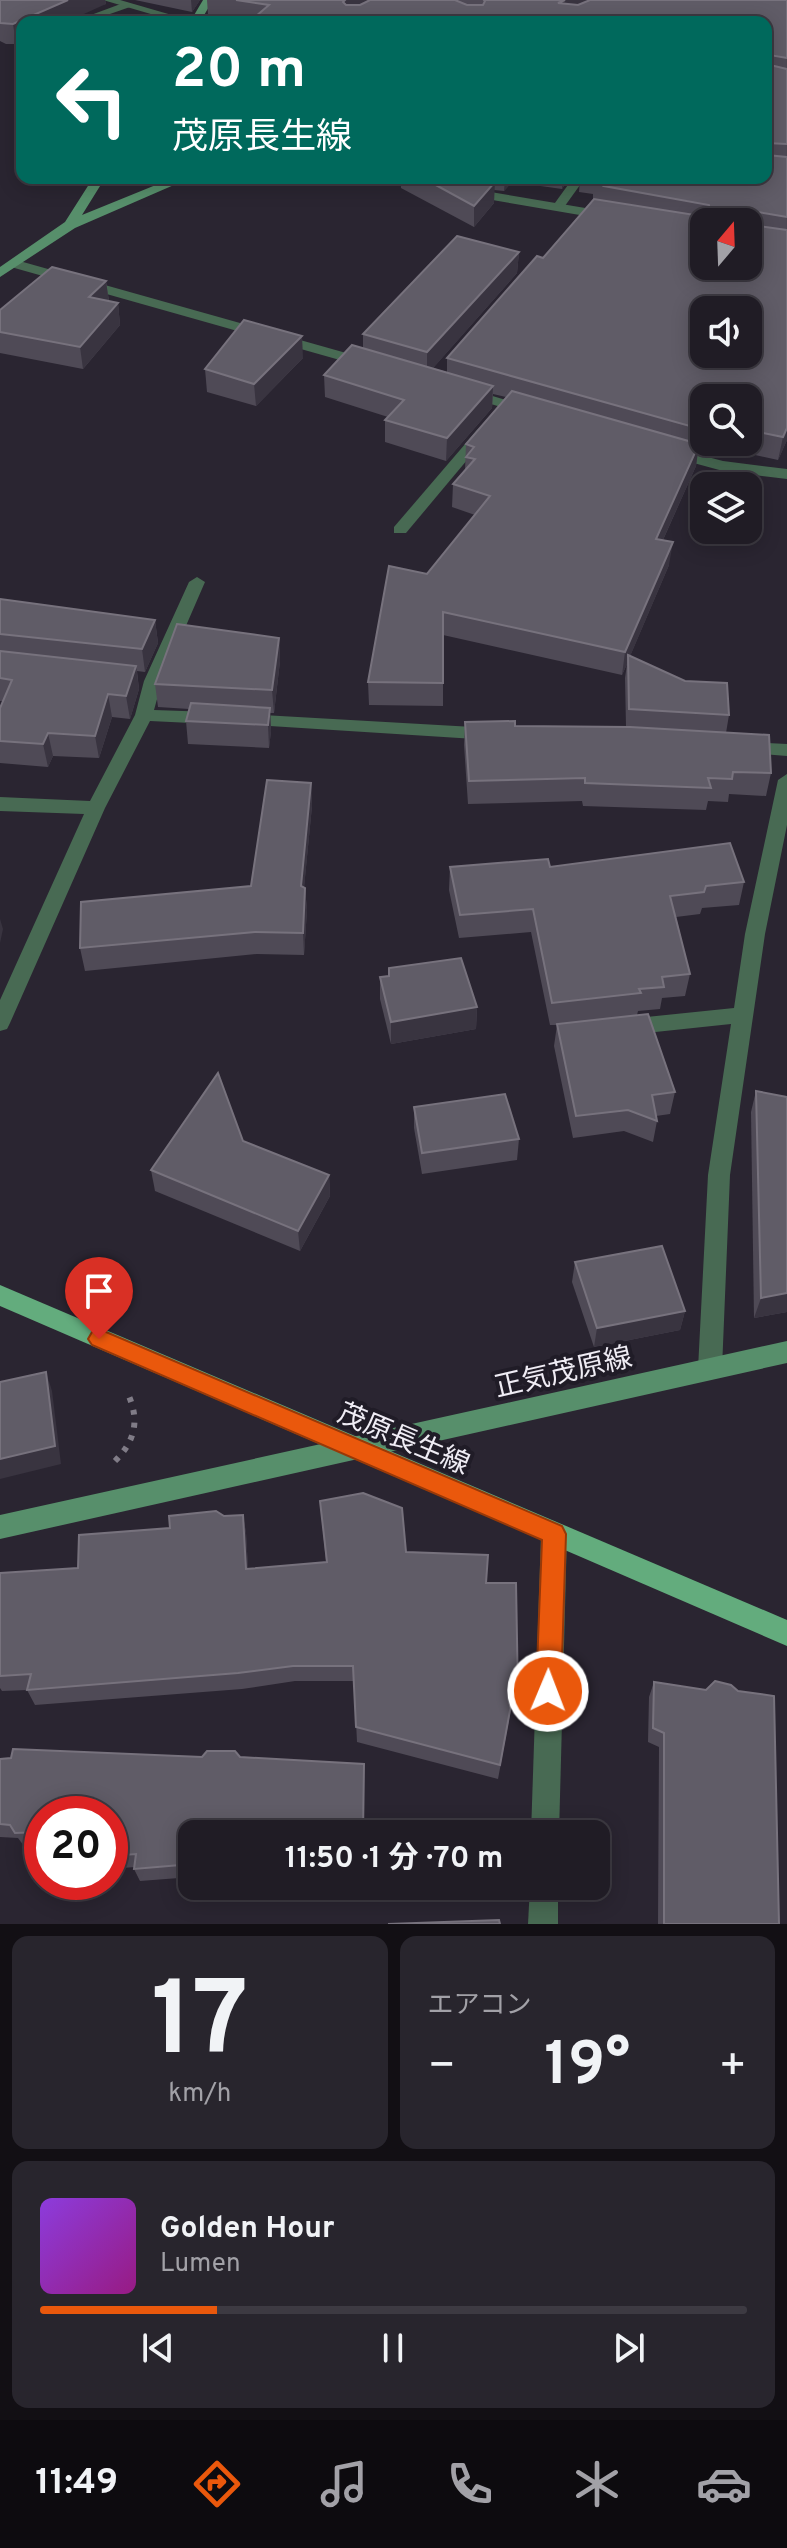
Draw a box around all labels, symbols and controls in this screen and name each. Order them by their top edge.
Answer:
text: 20 m [172,37,306,107]
icon: left [40,48,144,152]
text: 茂原長生線 [172,116,352,162]
north arrow [690,208,762,280]
map controls [690,208,762,544]
button: sound [690,296,762,368]
button: search [690,384,762,456]
button: layers [690,472,762,544]
pin [65,1257,133,1339]
icon: arrive [77,1269,121,1313]
street label: 正気茂原線 [491,1341,636,1407]
street label: 茂原長生線 [331,1397,474,1485]
position arrow [506,1649,590,1733]
speed limit sign: 20 [24,1796,128,1900]
text: 11:50 · 1 分 · 70 m [285,1841,503,1878]
text: 17 [151,1960,248,2092]
text: エアコン [428,1990,532,2023]
text: 19° [544,2030,630,2106]
text: − [428,2040,456,2096]
text: + [719,2040,747,2096]
text: km/h [168,2078,231,2111]
text: Golden Hour [160,2211,334,2248]
text: Lumen [160,2248,241,2281]
icon: previous [136,2326,180,2370]
icon: pause [371,2326,415,2370]
icon: next [607,2326,651,2370]
icon: directions [189,2456,245,2512]
icon: music [316,2456,372,2512]
icon: phone [442,2456,498,2512]
icon: climate [569,2456,625,2512]
icon: car [696,2456,752,2512]
text: 11:49 [35,2461,118,2507]

